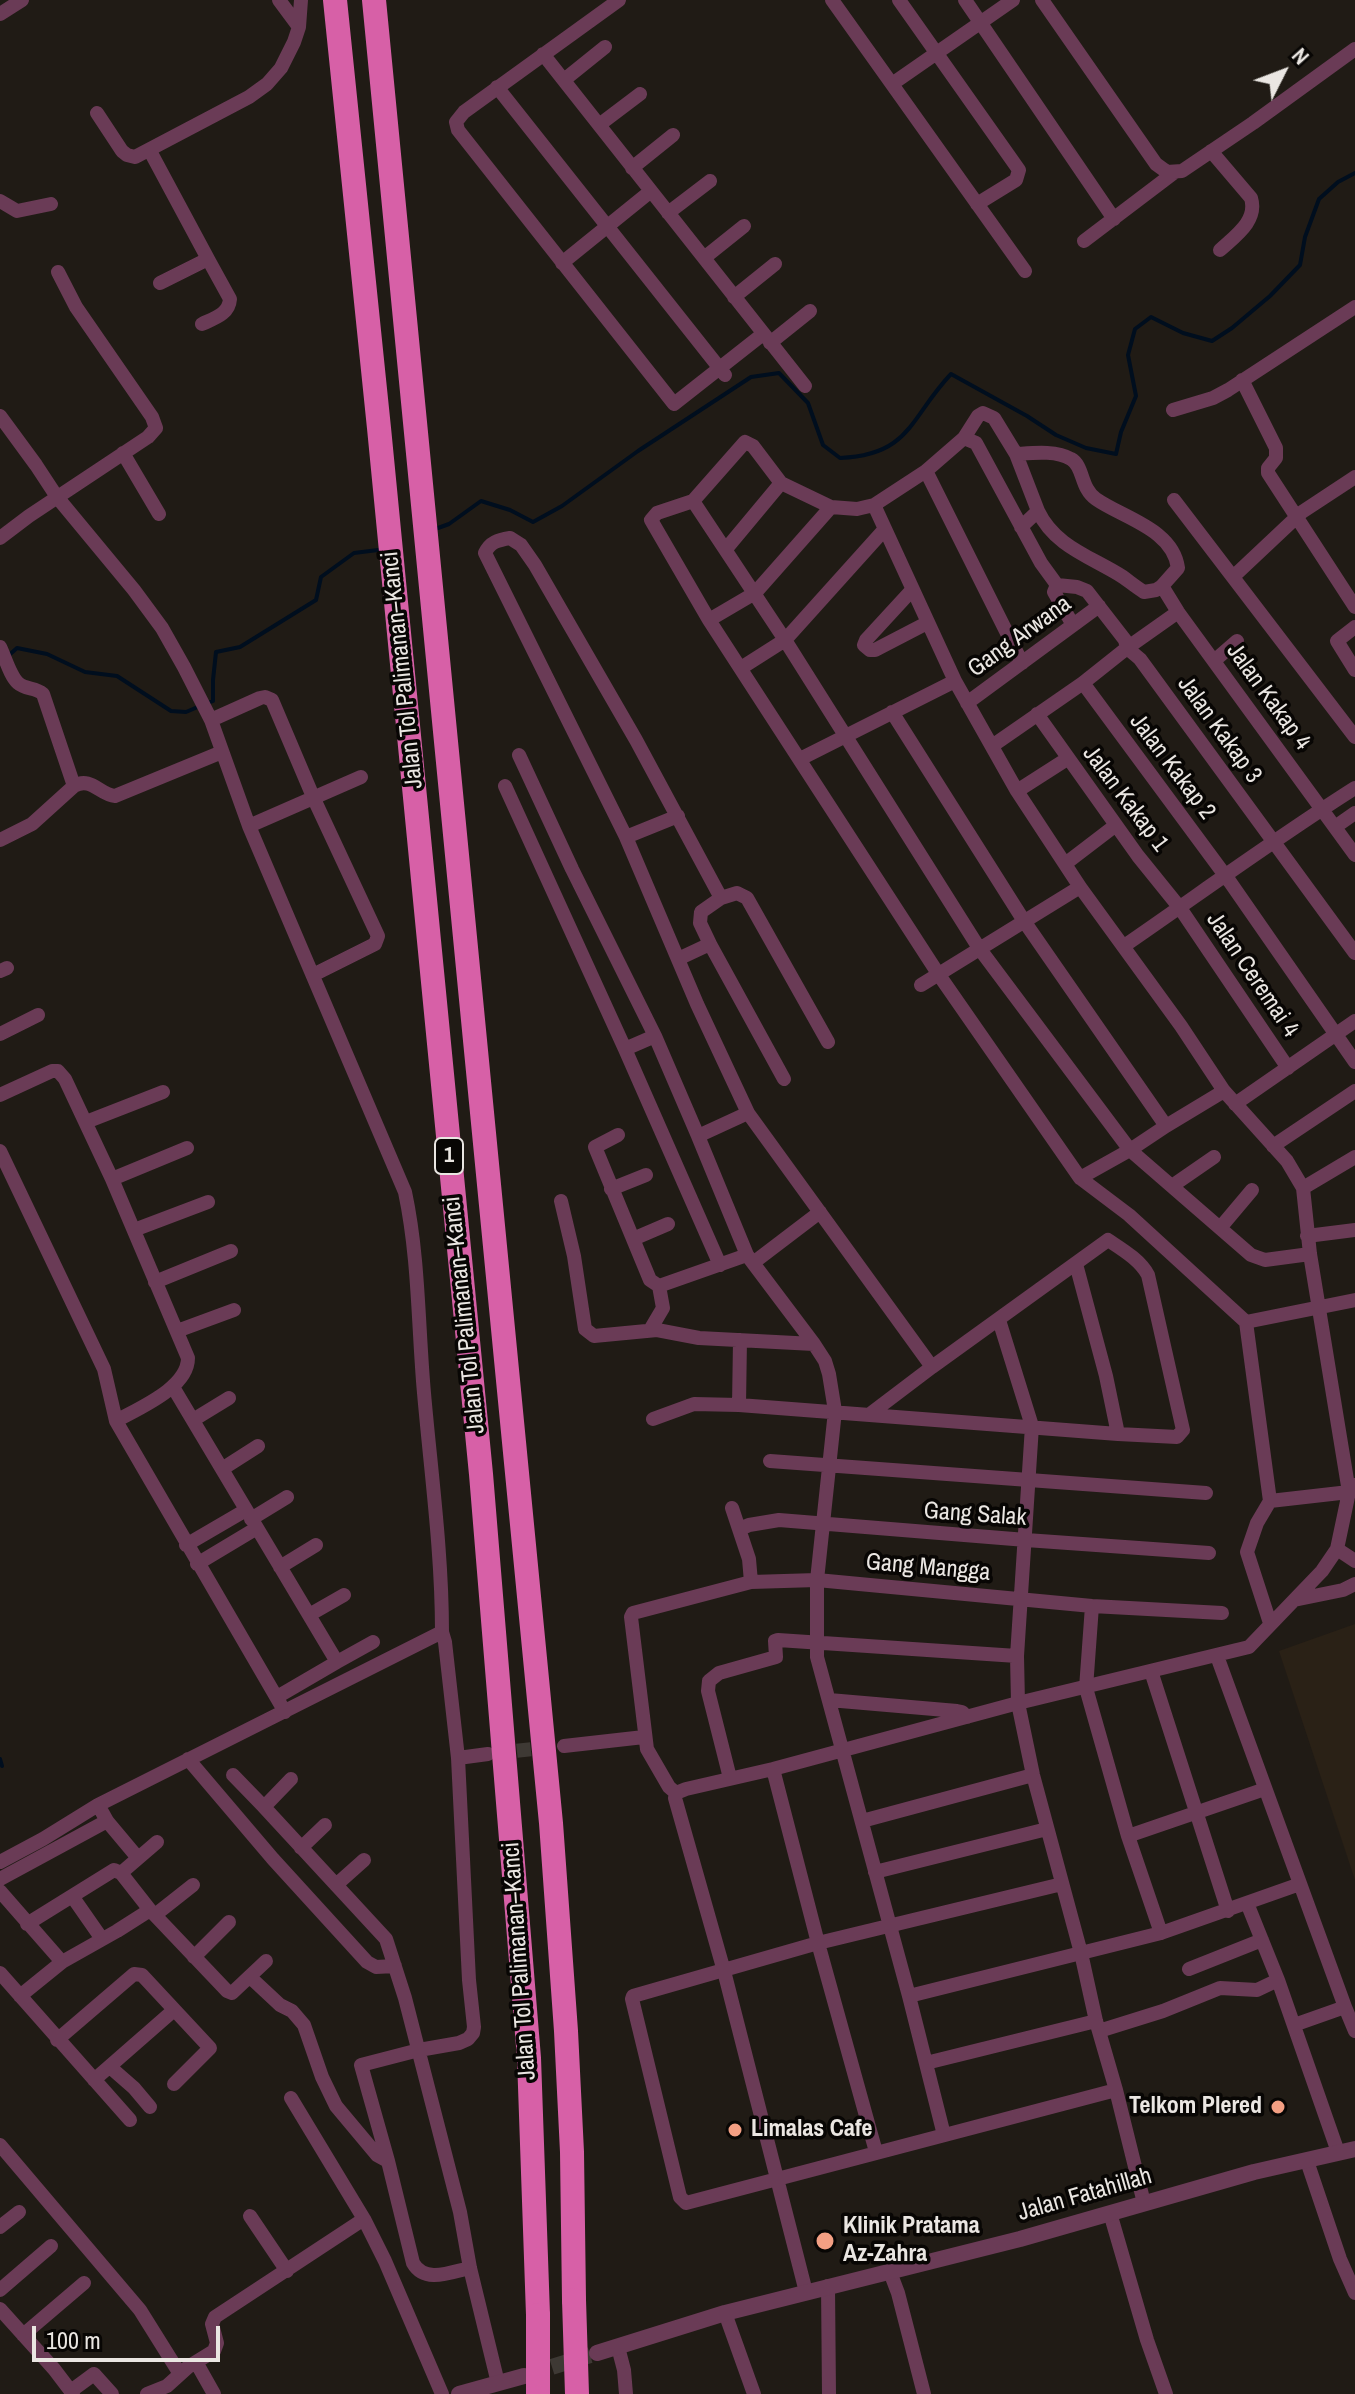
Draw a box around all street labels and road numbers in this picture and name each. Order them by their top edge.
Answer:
street label: Jalan Tol Palimanan–Kanci [376,550,430,790]
street label: Gang Arwana [963,590,1077,684]
street label: Jalan Kakap 4 [1220,638,1316,756]
street label: Jalan Kakap 3 [1171,671,1267,789]
street label: Jalan Kakap 2 [1123,709,1221,825]
street label: Jalan Kakap 1 [1076,741,1174,857]
street label: Jalan Ceremai 4 [1200,907,1304,1043]
road number: 1 [435,1138,463,1174]
street label: Jalan Tol Palimanan–Kanci [438,1195,492,1435]
street label: Gang Salak [923,1497,1027,1533]
street label: Gang Mangga [865,1548,991,1588]
street label: Jalan Tol Palimanan–Kanci [497,1841,543,2081]
street label: Jalan Fatahillah [1015,2162,1155,2228]

